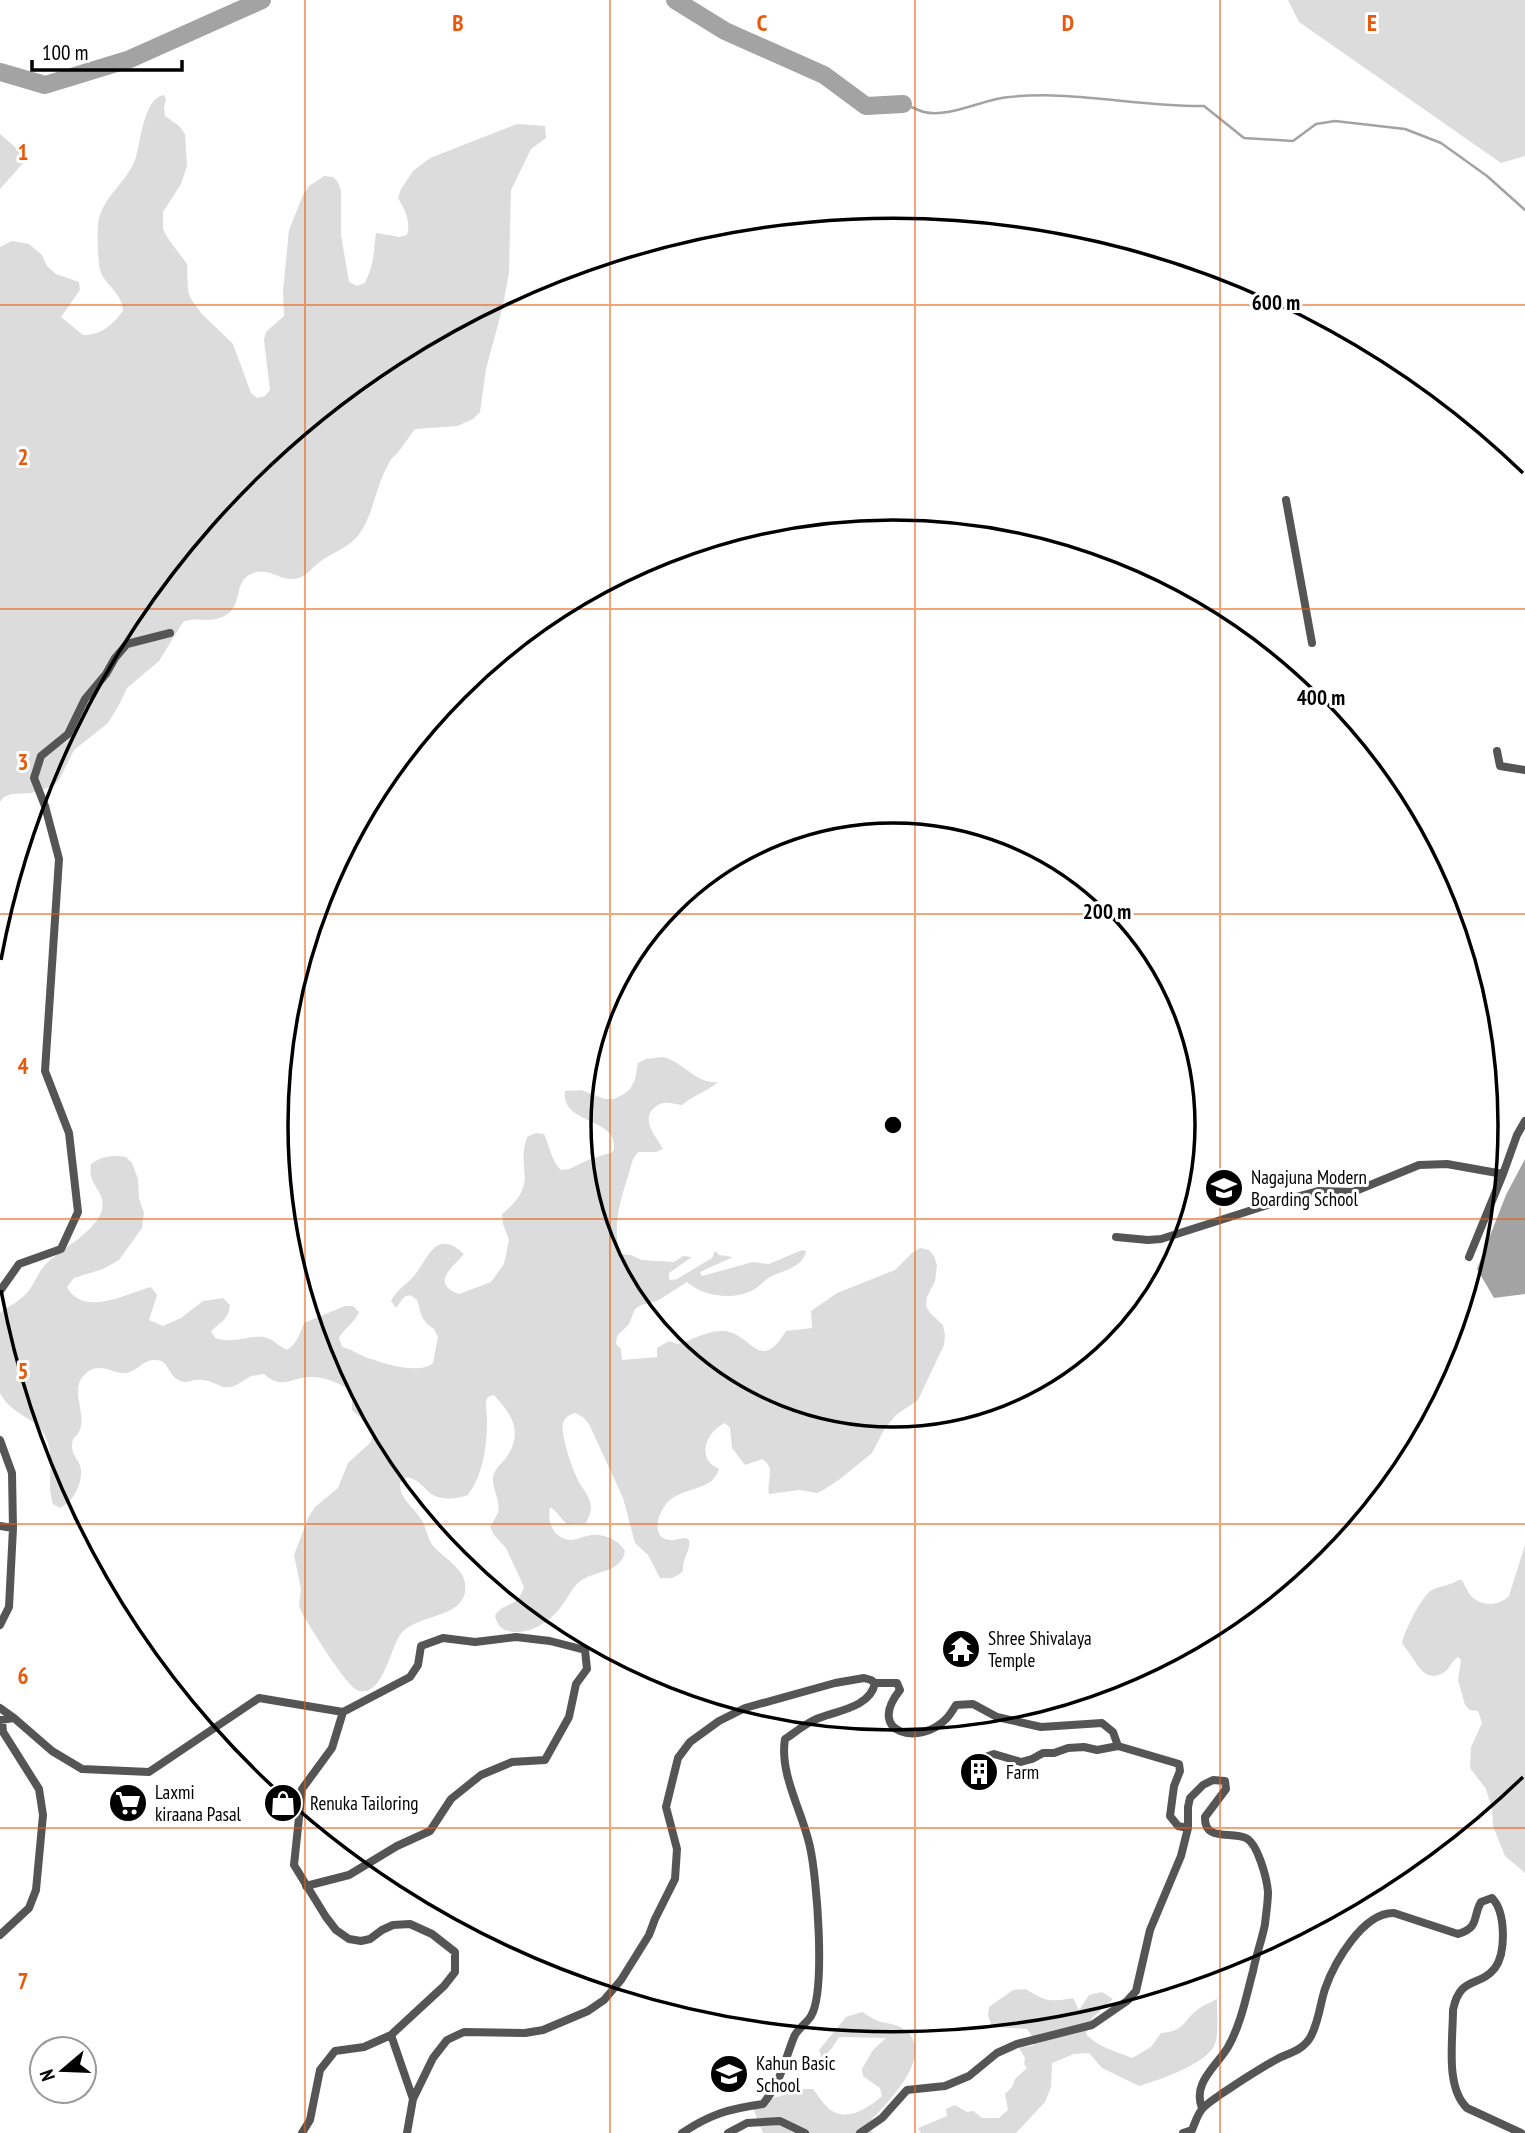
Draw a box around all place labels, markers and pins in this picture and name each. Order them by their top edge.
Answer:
centre of rings [881,1113,905,1137]
place label: Nagajuna Modern Boarding School [1251,1165,1367,1211]
school or university icon: Nagajuna Modern Boarding School [1203,1167,1245,1209]
place label: Shree Shivalaya Temple [988,1626,1092,1672]
temple icon: Shree Shivalaya Temple [940,1628,982,1670]
building icon: Farm [958,1751,1000,1793]
place label: Farm [1006,1760,1039,1784]
place label: Laxmi kiraana Pasal [155,1780,242,1826]
supermarket icon: Laxmi kiraana Pasal [107,1782,149,1824]
shop icon: Renuka Tailoring [262,1782,304,1824]
place label: Renuka Tailoring [310,1791,418,1815]
place label: Kahun Basic School [756,2051,836,2097]
school or university icon: Kahun Basic School [708,2053,750,2095]

